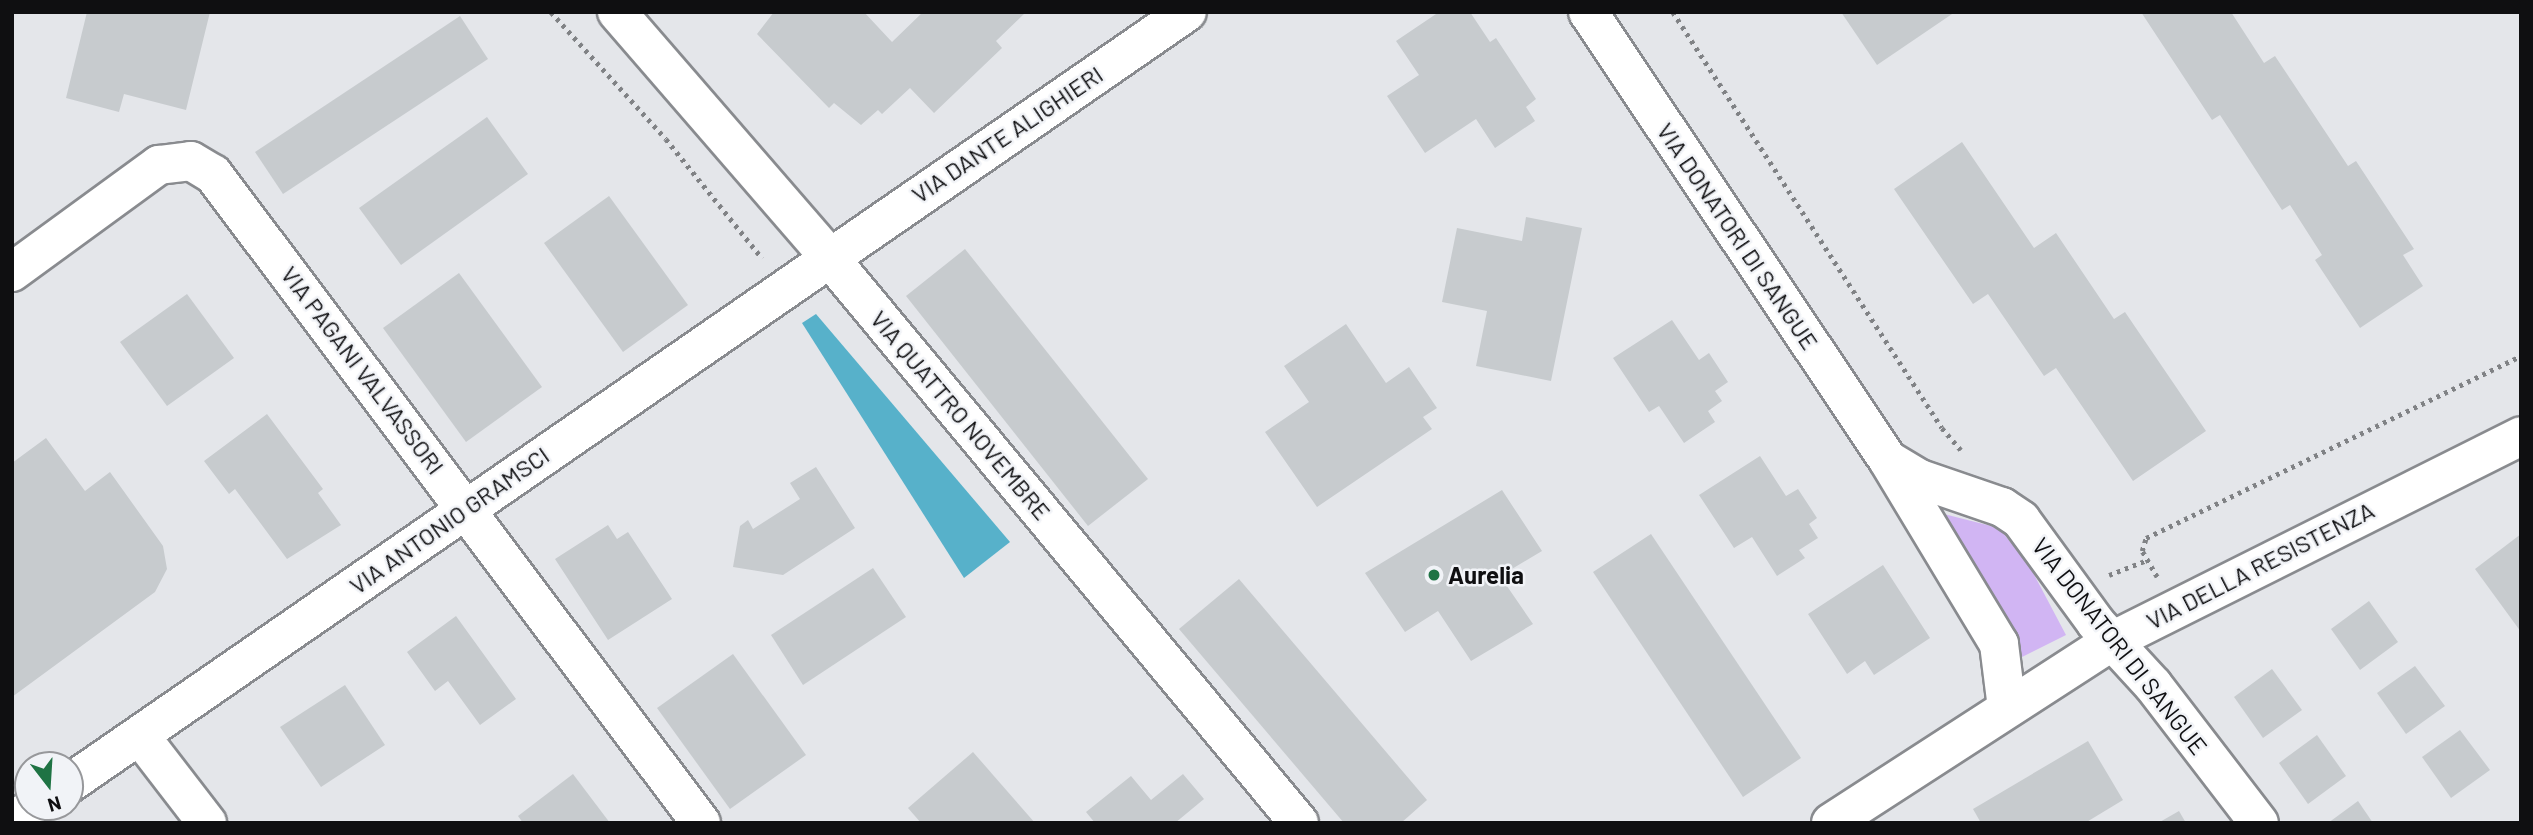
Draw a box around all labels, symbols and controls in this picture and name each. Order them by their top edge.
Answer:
street label: VIA DANTE ALIGHIERI [906,59,1108,209]
street label: VIA DONATORI DI SANGUE [1651,117,1825,355]
street label: VIA PAGANI VALVASSORI [275,260,451,480]
street label: VIA QUATTRO NOVEMBRE [865,304,1057,526]
street label: VIA ANTONIO GRAMSCI [344,440,554,600]
street label: VIA DELLA RESISTENZA [2141,495,2379,635]
street label: VIA DONATORI DI SANGUE [2026,532,2214,760]
place label: Aurelia [1448,561,1524,589]
marker: Aurelia [1426,567,1442,583]
north arrow [14,751,84,821]
text: N [45,792,64,817]

